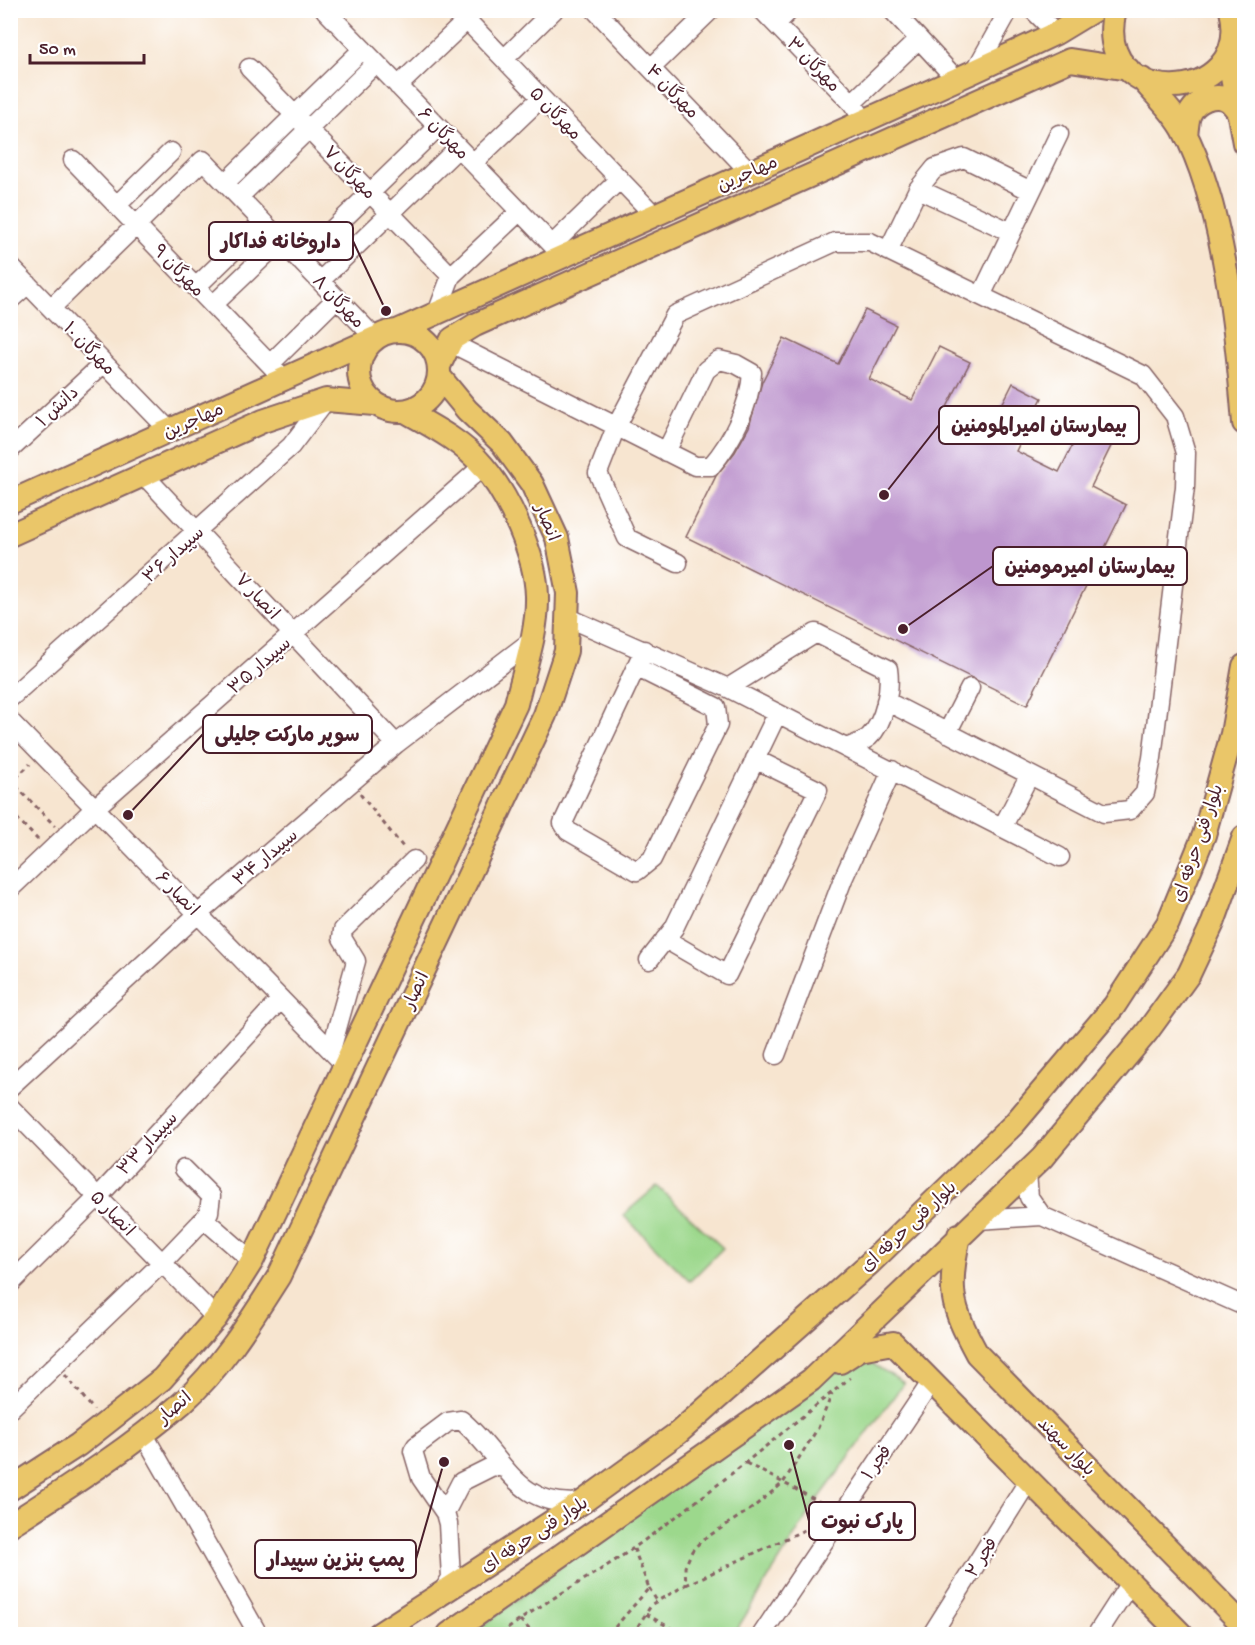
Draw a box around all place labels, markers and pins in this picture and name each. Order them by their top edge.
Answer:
callout: داروخانه فداکار [209,222,353,260]
callout: بیمارستان امیرالمومنین [939,406,1139,444]
callout: بیمارستان امیرمومنین [993,547,1187,585]
callout: سوپر مارکت جلیلی [203,715,372,753]
callout: پارک نبوت [809,1502,915,1540]
callout: پمپ بنزین سپیدار [255,1540,416,1578]

